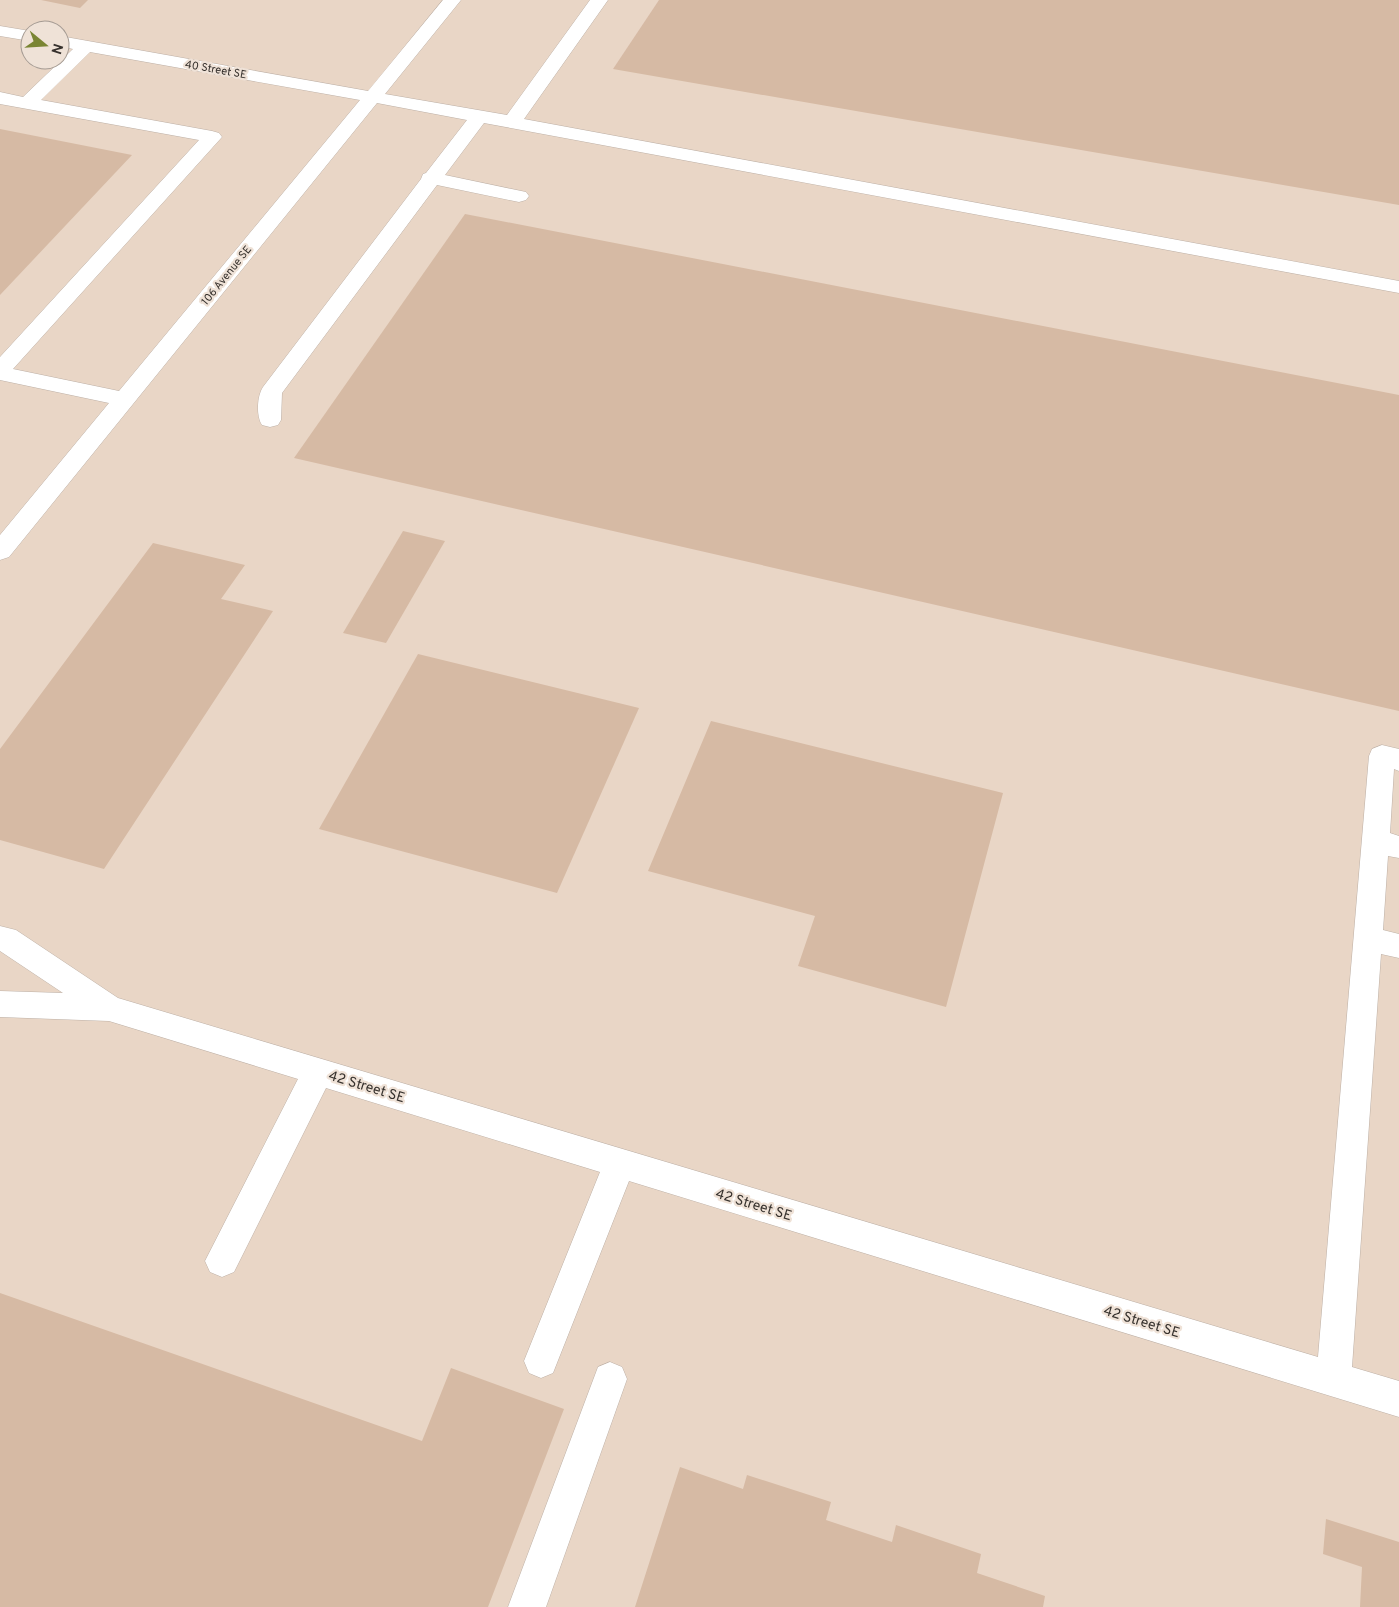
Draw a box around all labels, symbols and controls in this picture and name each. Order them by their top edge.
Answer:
north arrow [20,20,70,70]
text: N [46,41,66,56]
street label: 40 Street SE [184,58,248,82]
street label: 106 Avenue SE [199,243,255,308]
street label: 42 Street SE [326,1068,407,1107]
street label: 42 Street SE [713,1186,794,1225]
street label: 42 Street SE [1101,1303,1182,1342]

